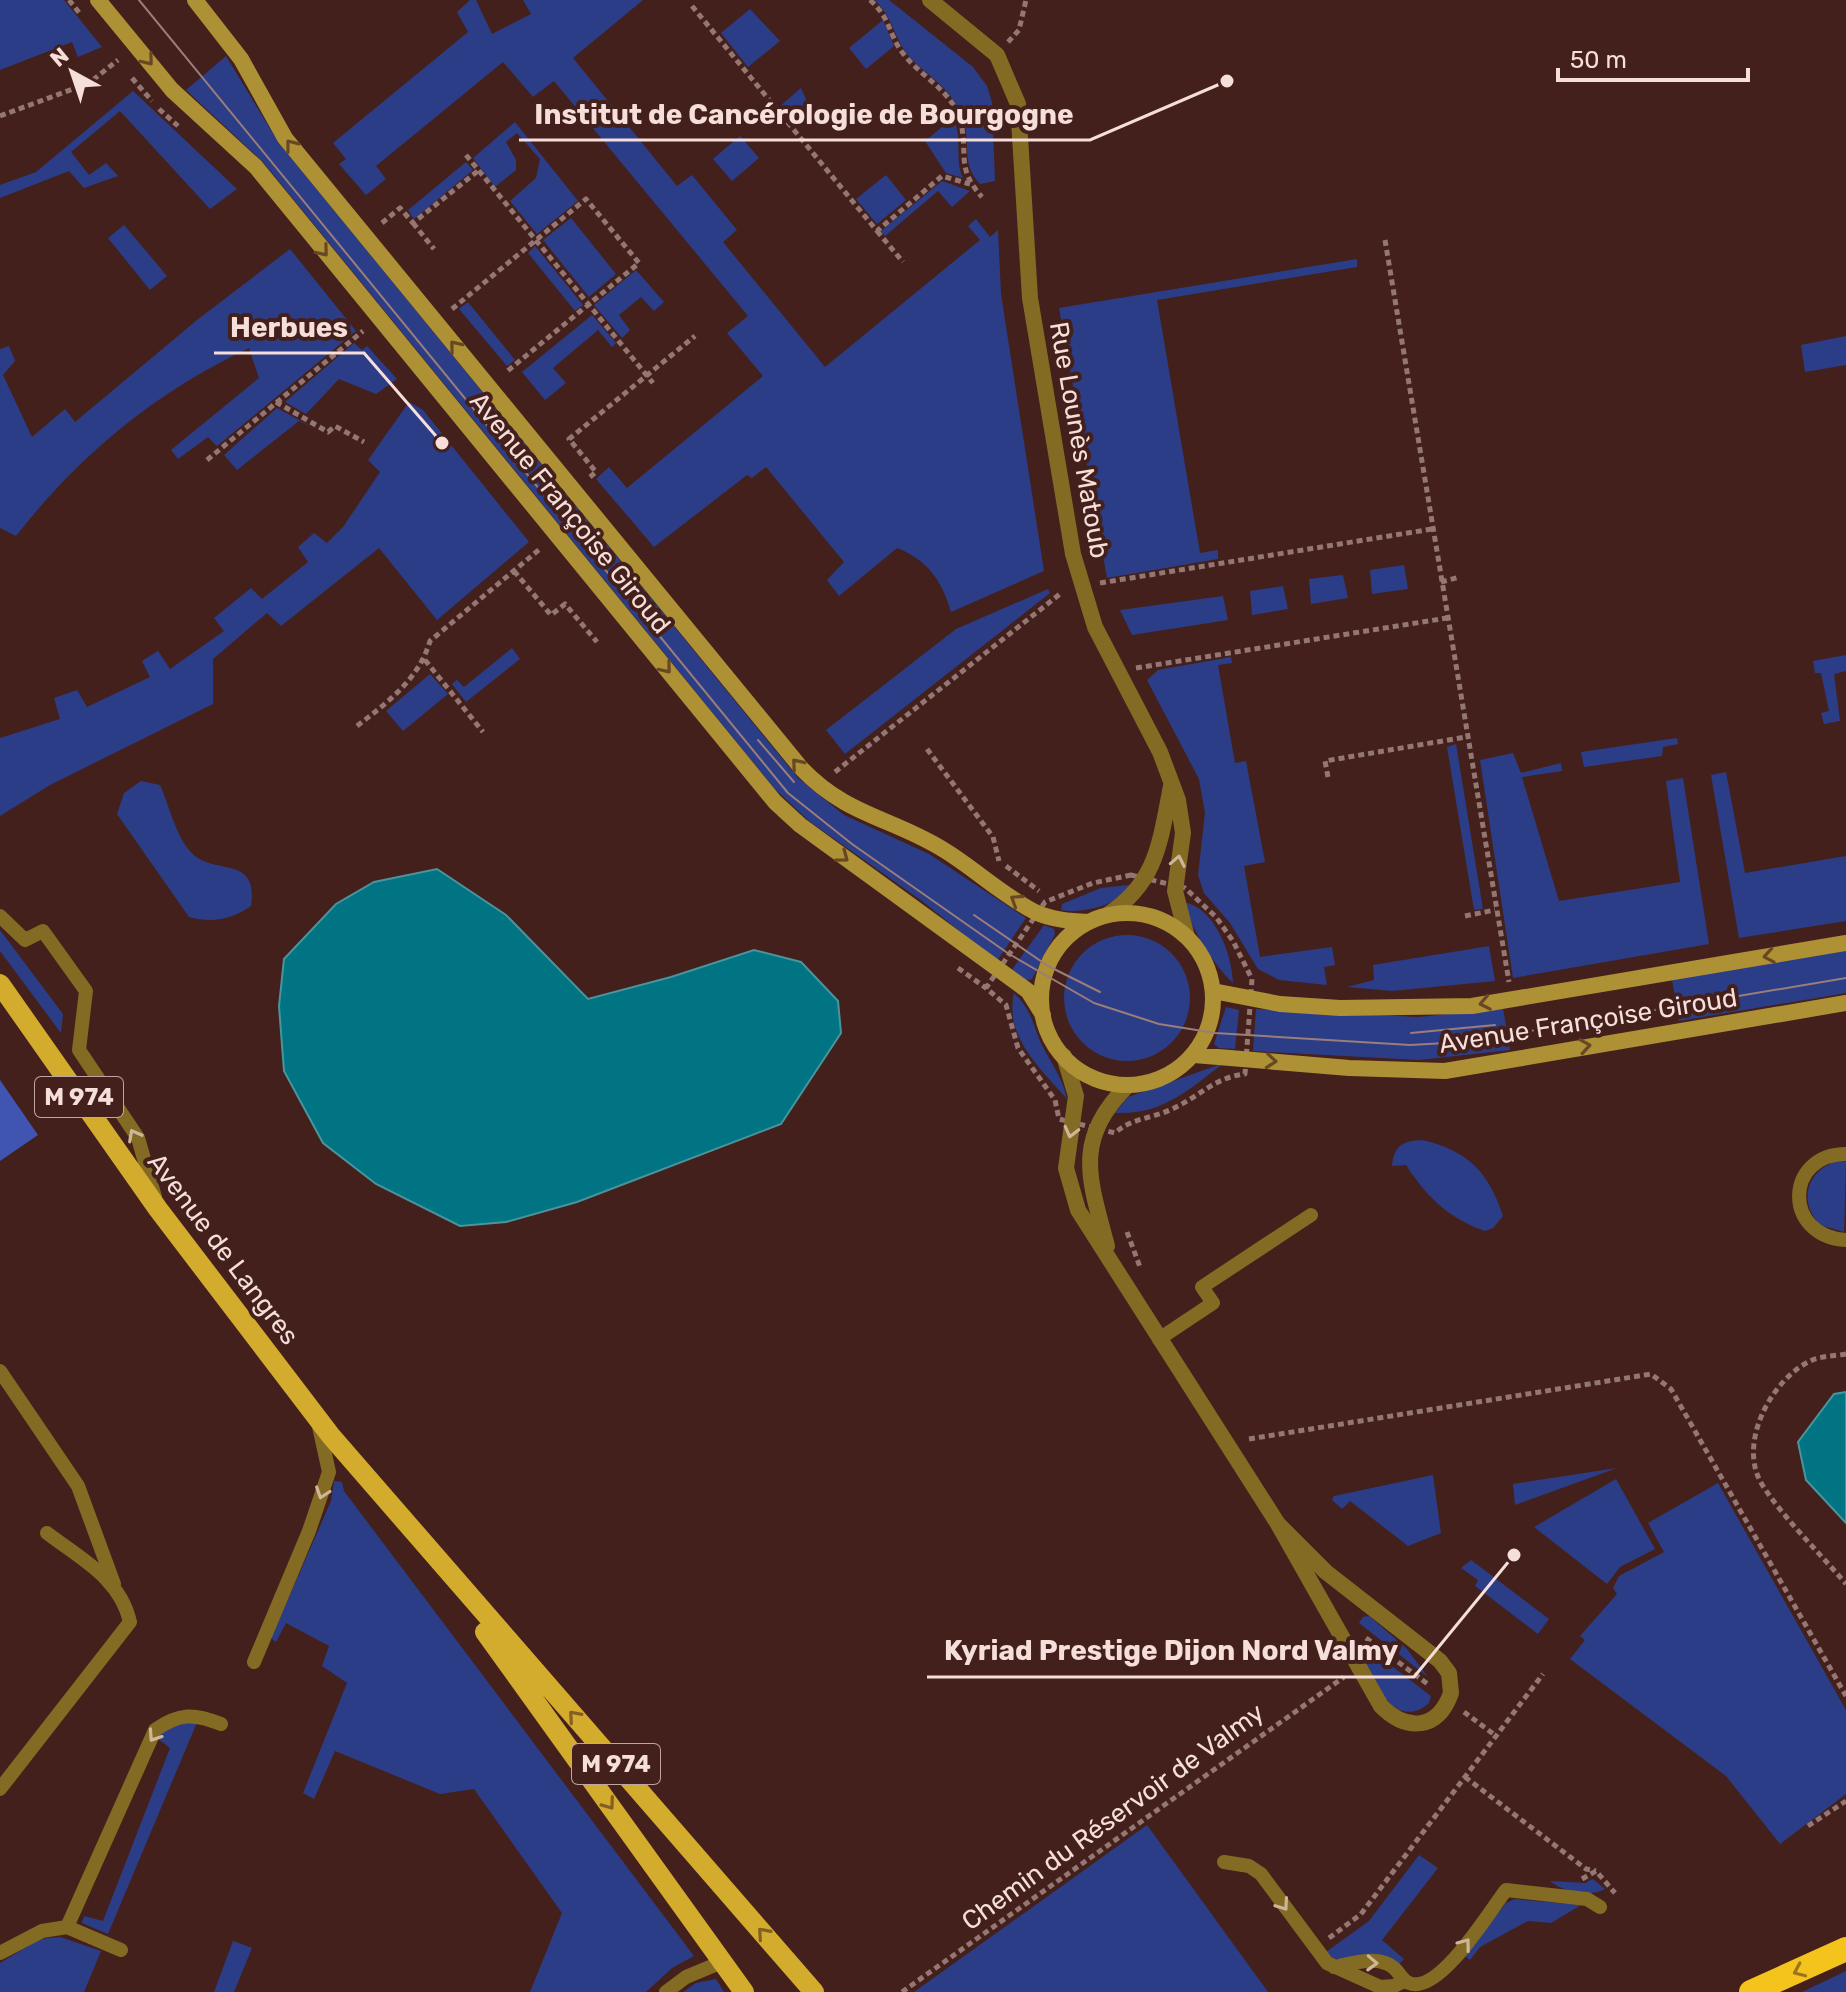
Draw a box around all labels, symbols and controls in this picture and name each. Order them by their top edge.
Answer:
north arrow [32,32,112,112]
scale bar [1558,32,1748,82]
text: N [45,42,74,72]
text: 50 m [1570,46,1627,74]
one-way arrow [138,51,153,65]
callout: Institut de Cancérologie de Bourgogne [519,88,1090,140]
text: Institut de Cancérologie de Bourgogne [534,98,1074,131]
one-way arrow [286,139,300,154]
one-way arrow [313,242,328,256]
callout: Herbues [214,301,364,353]
text: Herbues [230,311,348,344]
street label: Rue Lounès Matoub [1043,319,1115,561]
one-way arrow [451,340,465,355]
street label: Avenue Françoise Giroud [463,386,677,640]
one-way arrow [656,659,671,673]
one-way arrow [792,758,807,773]
one-way arrow [834,847,849,861]
one-way arrow [1168,855,1185,868]
one-way arrow [1010,894,1025,909]
one-way arrow [1762,947,1776,964]
street label: Avenue Françoise Giroud [1437,982,1739,1060]
one-way arrow [1478,994,1492,1011]
one-way arrow [1578,1039,1592,1056]
one-way arrow [1265,1052,1278,1069]
road number: M 974 [35,1077,123,1117]
one-way arrow [1064,1125,1081,1138]
one-way arrow [129,1129,144,1143]
street label: Avenue de Langres [141,1147,305,1351]
one-way arrow [315,1485,331,1499]
callout: Kyriad Prestige Dijon Nord Valmy [927,1625,1414,1677]
text: Kyriad Prestige Dijon Nord Valmy [944,1634,1398,1667]
street label: Chemin du Réservoir de Valmy [956,1697,1270,1937]
one-way arrow [569,1710,584,1725]
one-way arrow [148,1728,163,1742]
road number: M 974 [572,1744,660,1784]
one-way arrow [599,1795,614,1810]
one-way arrow [1274,1896,1288,1911]
one-way arrow [759,1928,773,1942]
one-way arrow [1455,1938,1469,1953]
one-way arrow [1366,1955,1379,1972]
one-way arrow [1793,1961,1807,1977]

